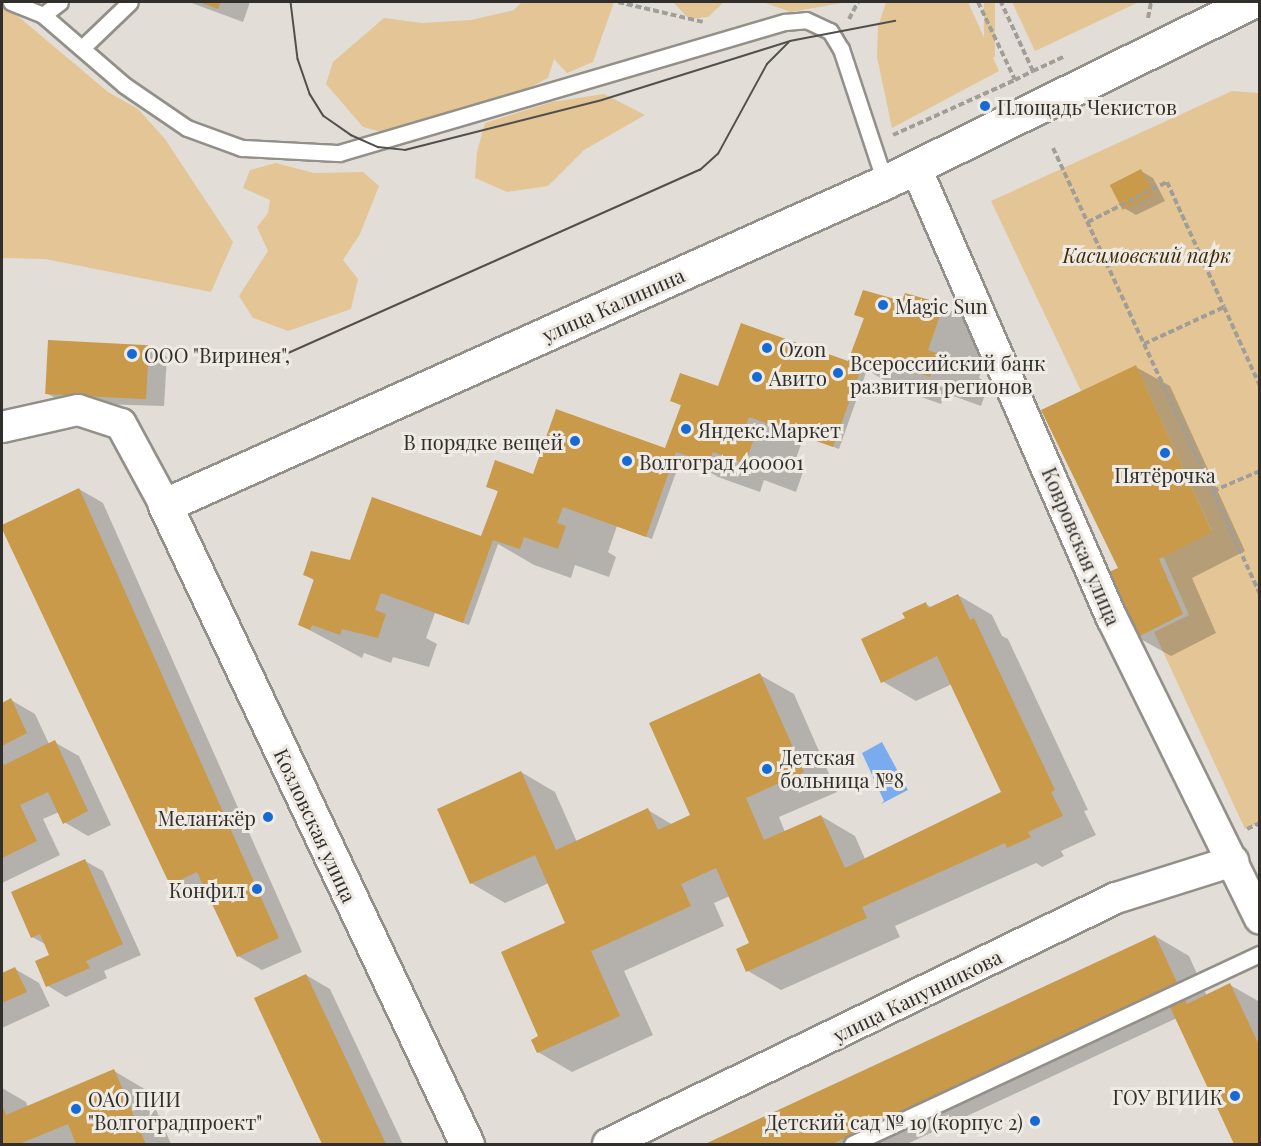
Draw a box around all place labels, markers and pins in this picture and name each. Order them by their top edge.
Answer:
place label: Площадь Чекистов [997,94,1177,118]
marker: Площадь Чекистов [978,99,992,113]
place label: Magic Sun [895,293,988,317]
marker: Magic Sun [876,298,890,312]
place label: Ozon [779,336,826,360]
marker: Ozon [760,341,774,355]
place label: ООО "Виринея", [144,342,290,366]
marker: ООО "Виринея", [125,347,139,361]
place label: Всероссийский банк развития регионов [850,350,1045,397]
place label: Авито [769,365,827,389]
marker: Всероссийский банк развития регионов [831,366,845,380]
marker: Авито [750,370,764,384]
place label: Яндекс.Маркет [698,417,841,441]
marker: Яндекс.Маркет [679,422,693,436]
place label: В порядке вещей [403,429,563,453]
marker: В порядке вещей [568,434,582,448]
marker: Пятёрочка [1158,446,1172,460]
place label: Волгоград 400001 [639,449,804,473]
marker: Волгоград 400001 [620,454,634,468]
place label: Пятёрочка [1114,462,1216,486]
place label: Детская больница №8 [780,745,904,792]
marker: Детская больница №8 [758,760,776,778]
place label: Меланжёр [158,805,256,829]
marker: Меланжёр [261,810,275,824]
place label: Конфил [169,877,245,901]
marker: Конфил [250,882,264,896]
place label: ГОУ ВГИИК [1112,1084,1223,1108]
place label: ОАО ПИИ "Волгоградпроект" [88,1086,262,1133]
marker: ГОУ ВГИИК [1228,1089,1242,1103]
marker: ОАО ПИИ "Волгоградпроект" [69,1102,83,1116]
place label: Детский сад № 19 (корпус 2) [765,1109,1023,1133]
marker: Детский сад № 19 (корпус 2) [1028,1114,1042,1128]

